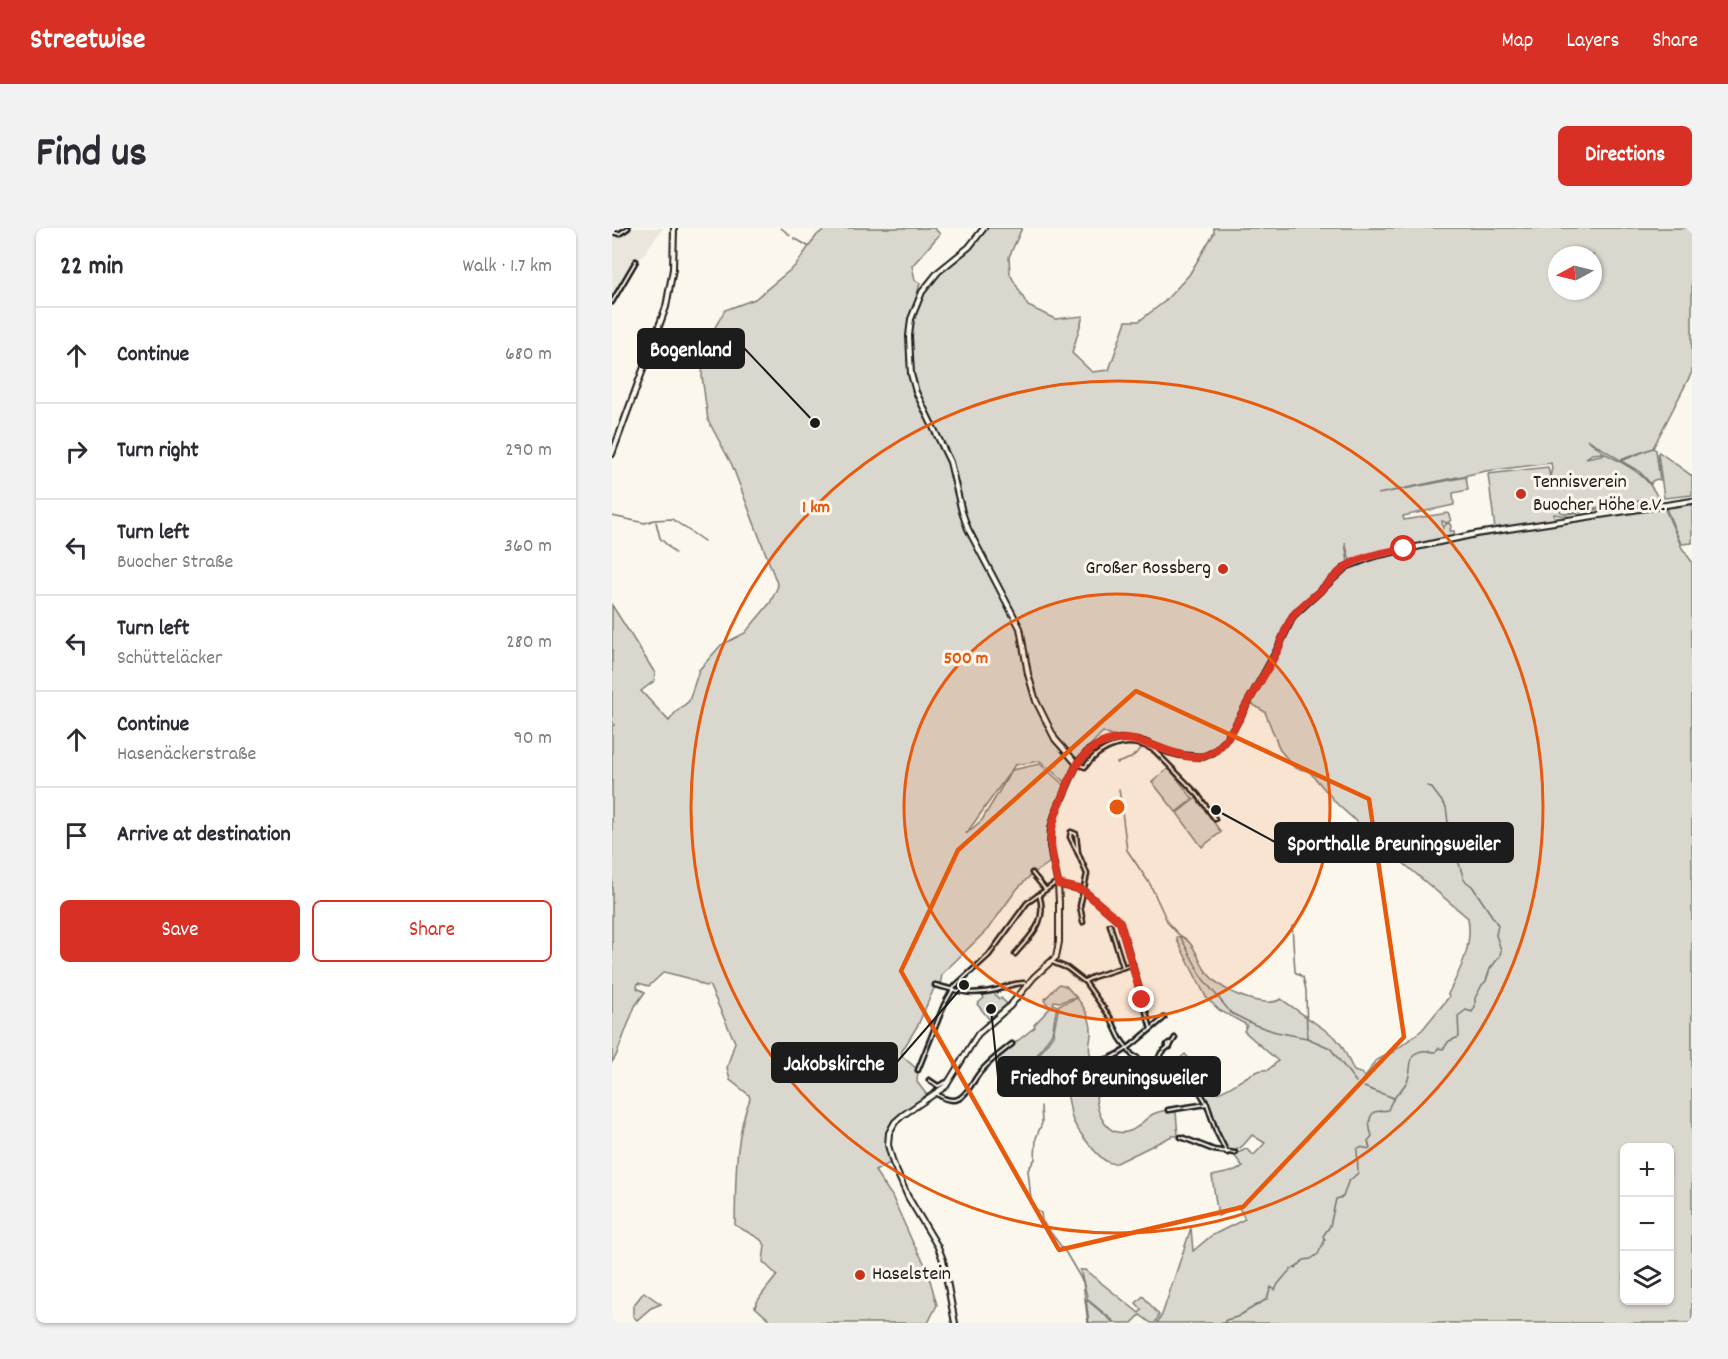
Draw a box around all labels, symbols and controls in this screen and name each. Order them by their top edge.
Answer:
text: Streetwise [30,22,145,62]
text: Map [1502,27,1533,57]
text: Layers [1566,27,1619,57]
text: Share [1652,27,1698,57]
text: Find us [36,126,147,186]
button: Directions [1558,126,1692,186]
north arrow [1548,246,1602,300]
text: 22 min [60,249,123,286]
text: Walk · 1.7 km [463,253,552,281]
callout: Bogenland [638,329,744,368]
text: Bogenland [650,337,732,367]
icon: ahead [60,339,93,372]
text: Continue [117,340,189,371]
text: 680 m [505,341,552,369]
icon: right [60,435,93,468]
text: Turn right [117,436,199,467]
text: 290 m [505,437,552,465]
place label: Tennisverein Buocher Höhe e.V. [1533,469,1665,520]
marker: Tennisverein Buocher Höhe e.V. [1514,487,1528,501]
text: 1 km [802,496,830,521]
text: Turn left [117,518,189,549]
icon: left [60,531,93,564]
text: 360 m [504,533,552,561]
route start [1390,535,1416,561]
text: Buocher Straße [117,549,233,577]
place label: Großer Rossberg [1085,555,1211,583]
marker: Großer Rossberg [1216,562,1230,576]
text: Turn left [117,614,189,645]
icon: left [60,627,93,660]
text: 280 m [506,629,552,657]
text: Schütteläcker [117,645,222,673]
text: 500 m [944,647,988,672]
text: Continue [117,710,189,741]
icon: ahead [60,723,93,756]
text: 90 m [514,725,552,753]
text: Hasenäckerstraße [117,741,256,769]
centre of rings [1107,797,1127,817]
icon: arrive [60,819,93,852]
text: Arrive at destination [117,820,291,851]
callout: Sporthalle Breuningsweiler [1275,823,1513,862]
text: Sporthalle Breuningsweiler [1287,831,1502,861]
button: Save [60,900,300,962]
button: Share [312,900,552,962]
route end [1128,986,1154,1012]
callout: Jakobskirche [772,1043,897,1082]
text: Jakobskirche [784,1051,884,1081]
callout: Friedhof Breuningsweiler [998,1057,1220,1096]
text: Friedhof Breuningsweiler [1010,1065,1209,1095]
map controls [1620,1143,1674,1305]
button: + [1620,1143,1674,1197]
button: − [1620,1197,1674,1251]
button: layers [1620,1251,1674,1305]
place label: Haselstein [872,1261,951,1289]
marker: Haselstein [853,1268,867,1282]

